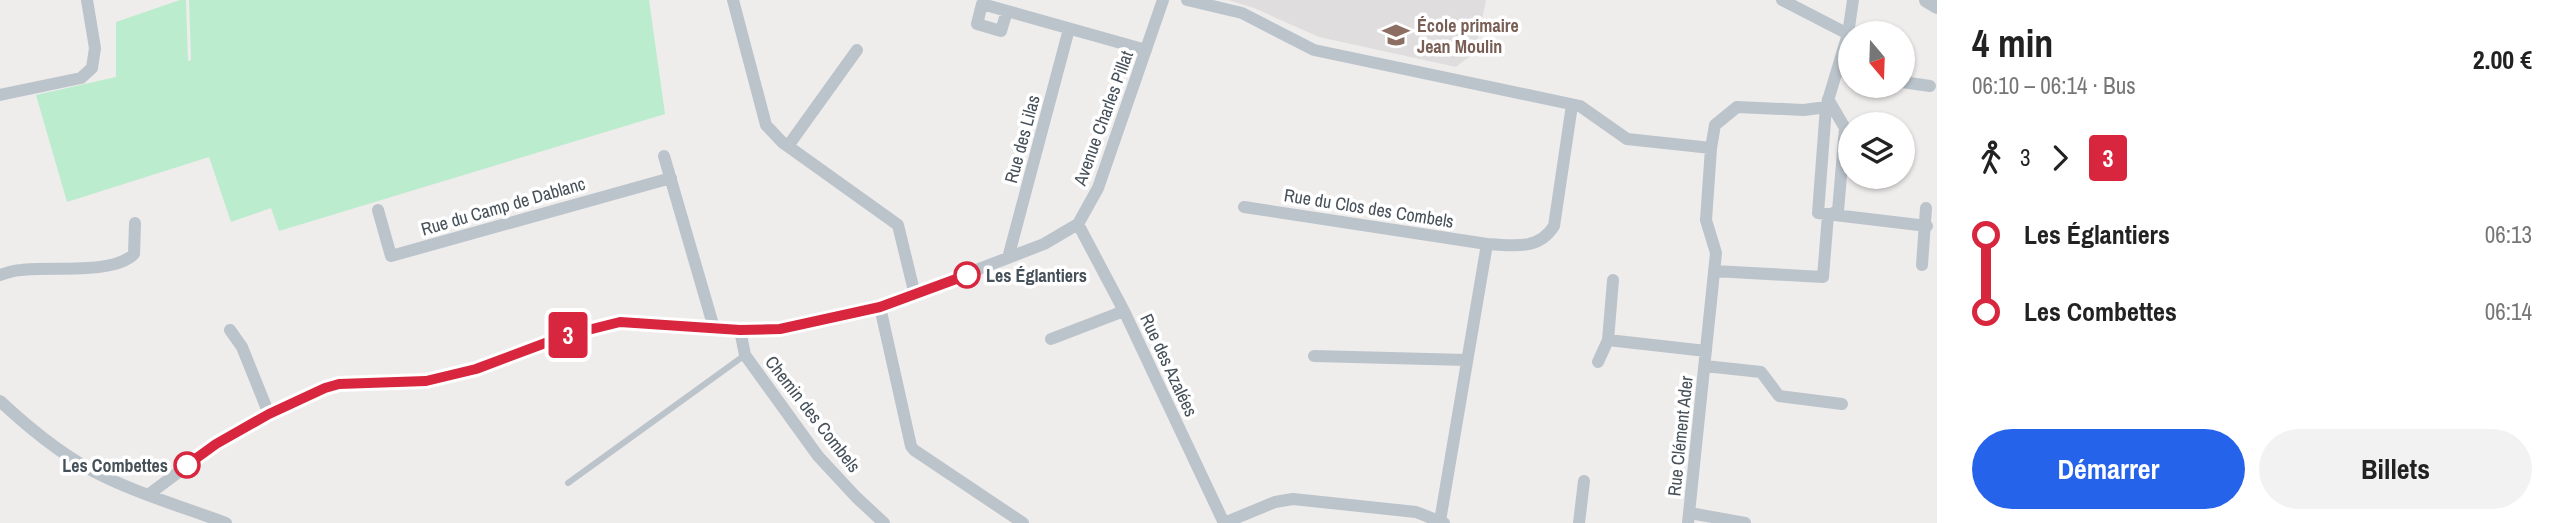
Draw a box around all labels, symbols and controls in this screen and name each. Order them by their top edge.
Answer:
place label: École primaire Jean Moulin [1417,13,1519,59]
text: 4 min [1972,18,2053,69]
school or university icon: École primaire Jean Moulin [1381,20,1411,50]
north arrow [1838,21,1914,98]
map controls [1838,21,1915,189]
text: 2.00 € [2473,42,2532,77]
street label: Avenue Charles Pillat [1067,47,1139,190]
text: 06:10 – 06:14 · Bus [1972,70,2136,101]
street label: Rue des Lilas [998,92,1046,186]
button: layers [1838,112,1915,189]
icon: walk [1972,139,2010,177]
icon: forward [2041,139,2079,177]
text: 3 [2020,142,2031,173]
text: 3 [2103,142,2113,174]
street label: Rue du Camp de Dablanc [418,171,588,241]
street label: Rue du Clos des Combels [1282,182,1456,234]
text: Les Églantiers [2024,217,2170,252]
text: 06:13 [2485,219,2532,250]
marker: Les Églantiers [954,262,980,288]
place label: Les Églantiers [986,263,1087,288]
text: Les Combettes [2024,294,2177,329]
text: 06:14 [2485,296,2532,327]
street label: Rue des Azalées [1134,310,1204,420]
line badge: 3 [545,312,591,358]
text: 3 [563,319,573,351]
street label: Chemin des Combels [759,350,867,478]
street label: Rue Clément Ader [1661,375,1699,497]
button: Démarrer [1972,429,2245,509]
button: Billets [2259,429,2532,509]
marker: Les Combettes [174,452,200,478]
place label: Les Combettes [62,453,168,478]

